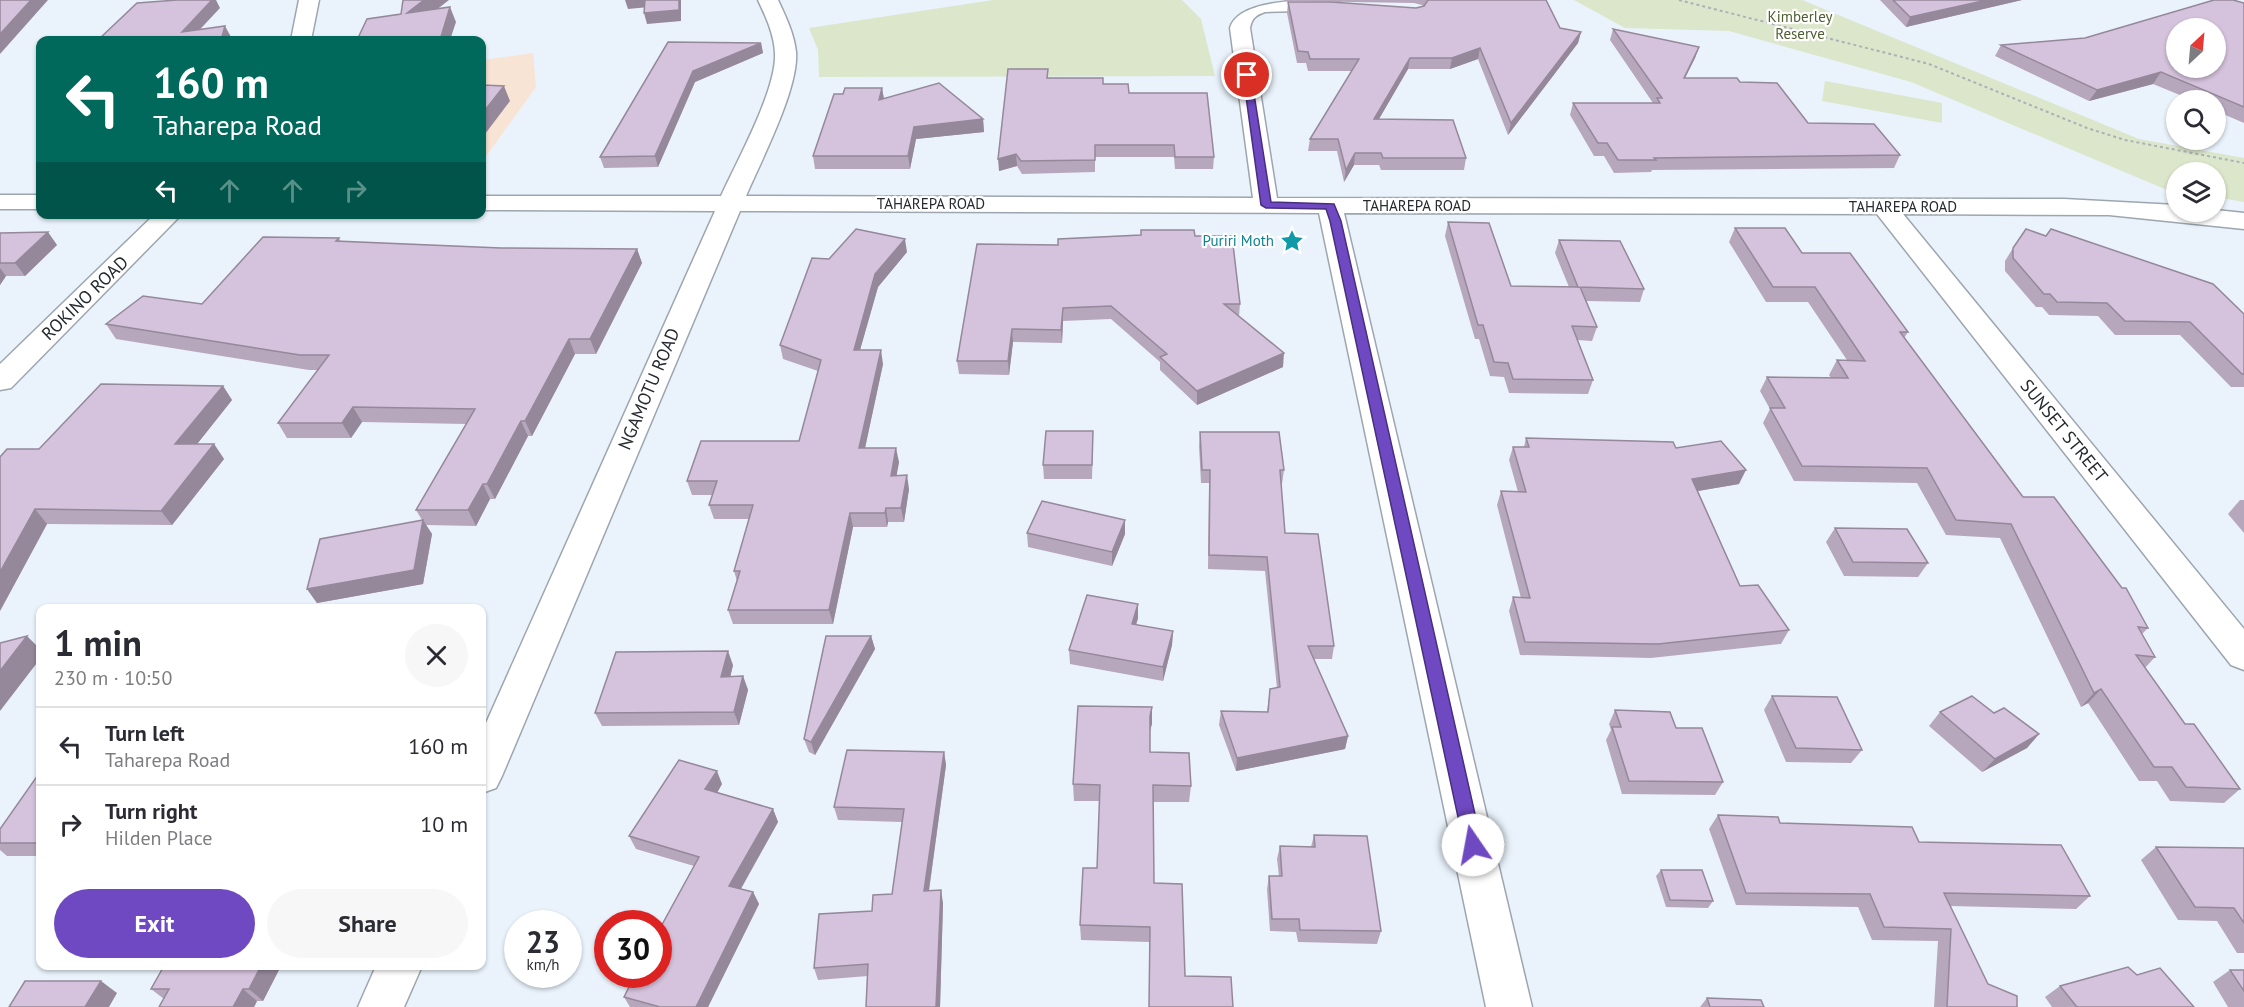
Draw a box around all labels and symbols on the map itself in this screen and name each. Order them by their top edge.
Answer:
park label: Kimberley Reserve [1768,7,1832,43]
north arrow [2166,18,2226,78]
pin [1221,49,1272,100]
street label: TAHAREPA ROAD [877,194,985,213]
street label: TAHAREPA ROAD [1363,196,1471,215]
street label: TAHAREPA ROAD [1849,197,1957,216]
place icon: Puriri Moth [1279,228,1305,254]
place label: Puriri Moth [1203,231,1274,250]
street label: ROKINO ROAD [36,251,133,345]
street label: NGAMOTU ROAD [613,324,685,453]
street label: SUNSET STREET [2016,374,2113,487]
position arrow [1441,813,1505,877]
speed limit sign: 30 [594,910,672,988]

